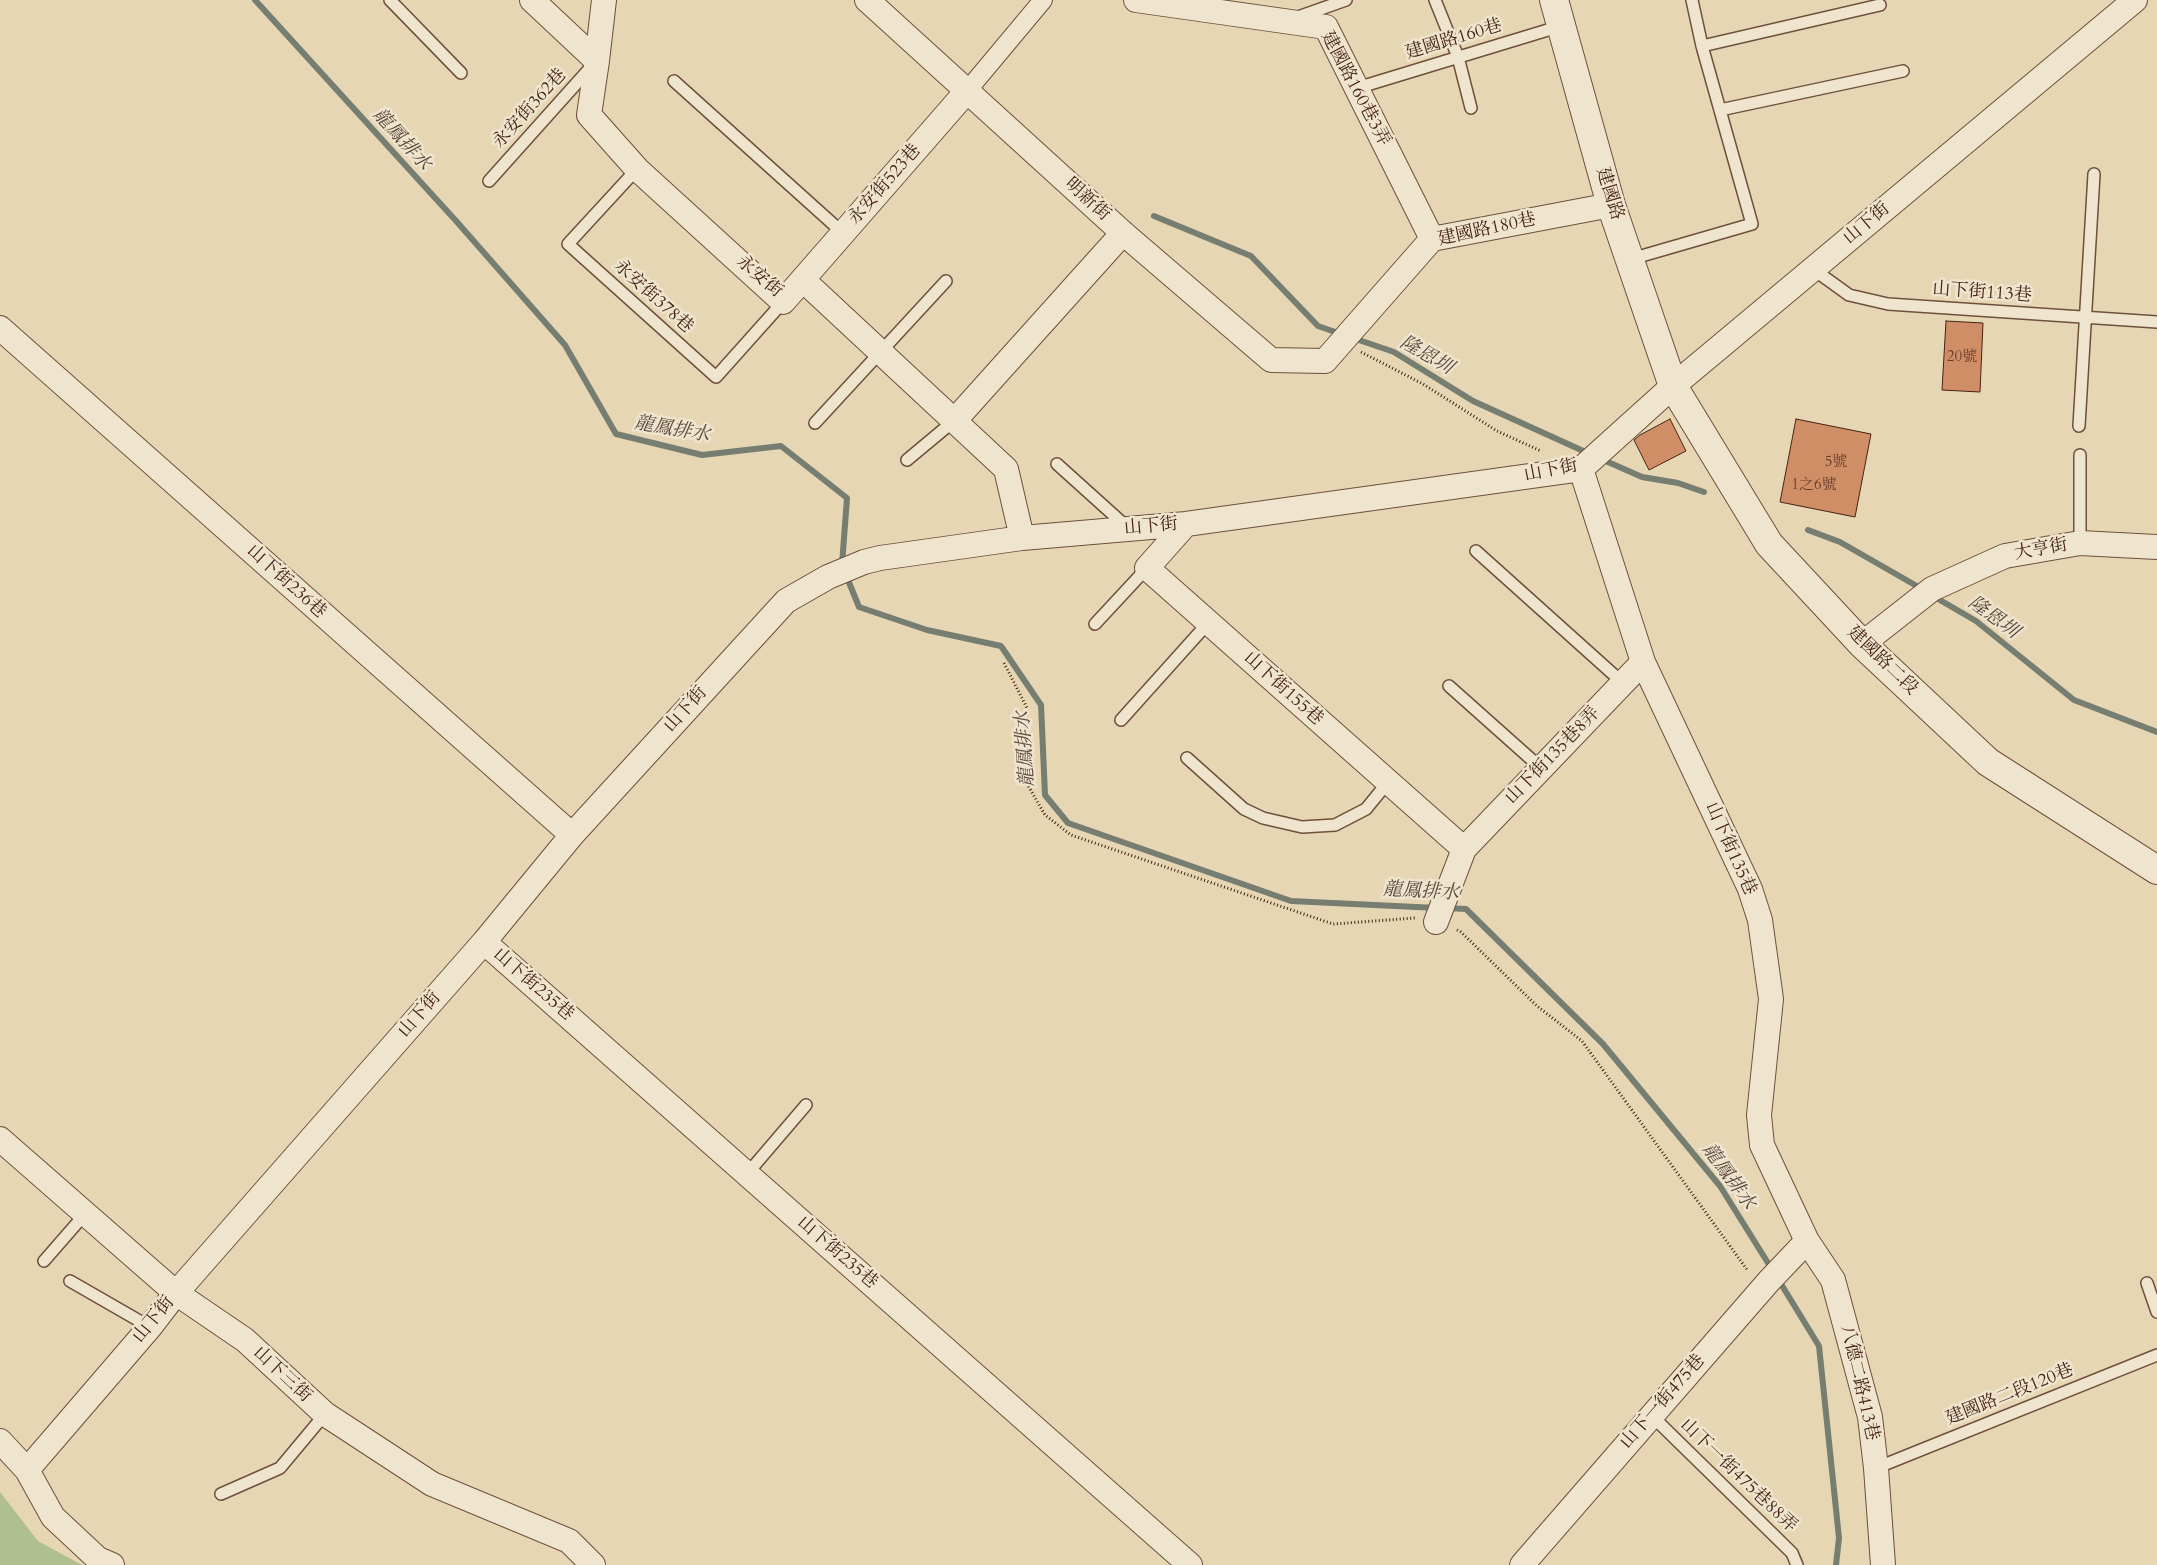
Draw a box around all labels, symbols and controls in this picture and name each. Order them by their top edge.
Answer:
street label: 建國路160巷 [1403,15,1505,65]
street label: 建國路160巷3弄 [1316,28,1394,150]
street label: 永安街362巷 [489,65,571,153]
water label: 龍鳳排水 [367,104,435,176]
street label: 永安街523巷 [844,140,926,230]
street label: 建國路 [1591,165,1627,223]
street label: 明新街 [1060,174,1114,226]
street label: 山下街 [1839,198,1895,250]
street label: 建國路180巷 [1436,209,1538,251]
street label: 永安街 [731,251,787,303]
street label: 永安街378巷 [609,256,697,338]
street label: 山下街113巷 [1932,279,2032,307]
water label: 隆恩圳 [1396,332,1456,380]
house number: 20號 [1947,349,1977,367]
water label: 龍鳳排水 [633,412,711,448]
house number: 5號 [1825,454,1847,472]
street label: 山下街 [1522,455,1580,487]
house number: 1之6號 [1791,477,1837,495]
street label: 山下街 [1123,514,1179,540]
street label: 大亨街 [2013,535,2069,565]
street label: 山下街236巷 [242,541,330,623]
water label: 隆恩圳 [1963,592,2023,644]
street label: 建國路二段 [1842,622,1922,700]
street label: 山下街155巷 [1239,648,1327,730]
street label: 山下街 [660,683,712,737]
street label: 山下街135巷8弄 [1501,703,1605,809]
water label: 龍鳳排水 [1012,710,1040,788]
street label: 山下街135巷 [1700,799,1760,899]
water label: 龍鳳排水 [1382,879,1460,905]
street label: 山下街235巷 [488,944,578,1026]
street label: 山下街 [394,988,446,1042]
water label: 龍鳳排水 [1696,1140,1760,1214]
street label: 山下街235巷 [792,1212,882,1294]
street label: 山下街 [129,1292,179,1348]
street label: 八德二路413巷 [1835,1323,1883,1443]
street label: 山下三街 [248,1343,316,1407]
street label: 山下一街475巷 [1616,1351,1710,1453]
street label: 建國路二段120巷 [1943,1360,2077,1430]
street label: 山下一街475巷88弄 [1675,1415,1801,1537]

